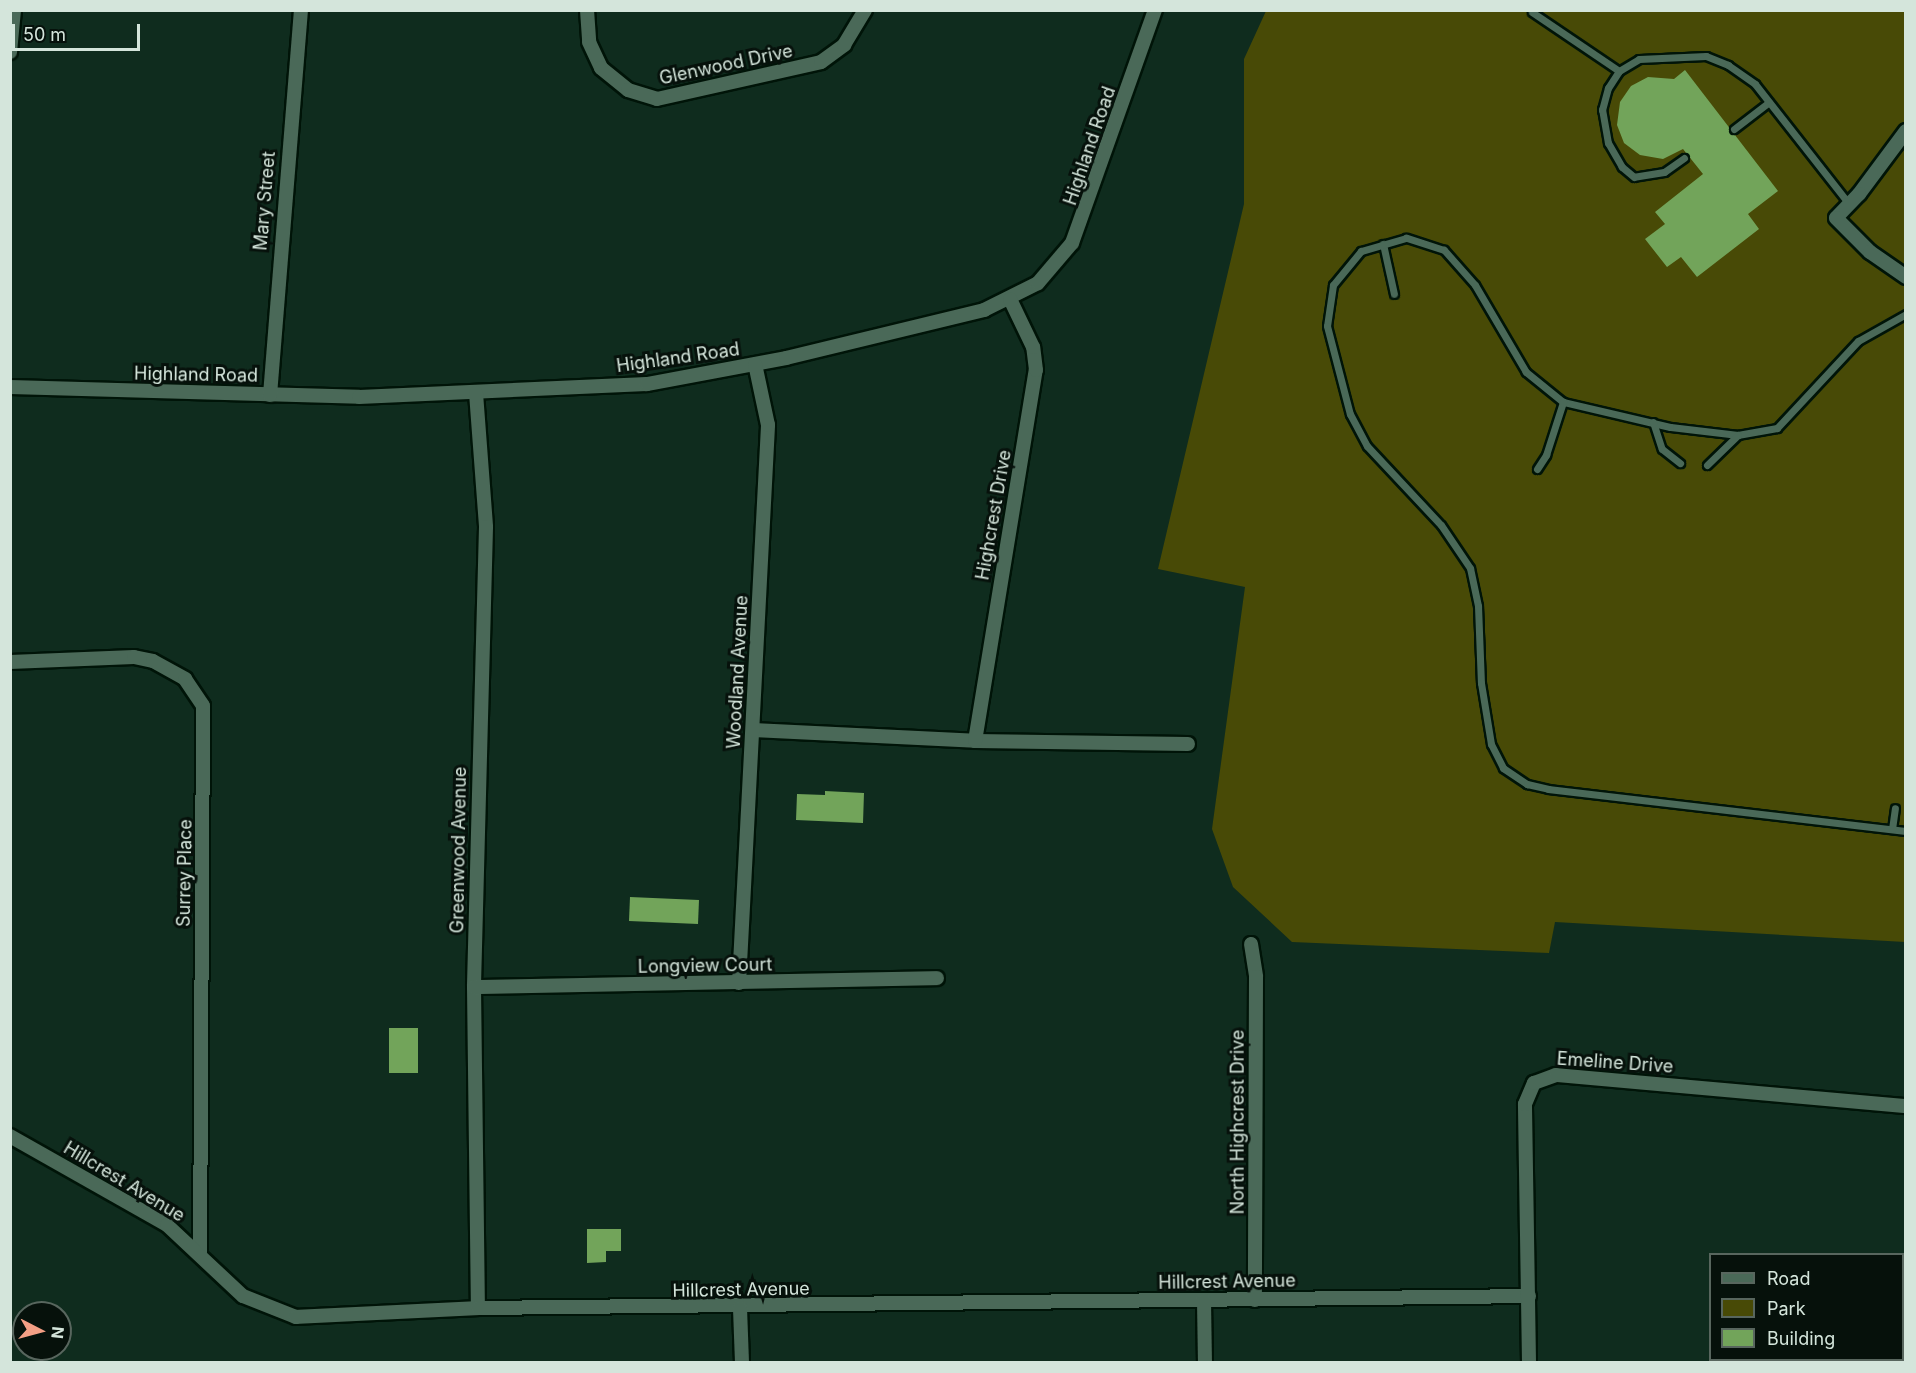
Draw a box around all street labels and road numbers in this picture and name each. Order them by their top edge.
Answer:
street label: Glenwood Drive [657,40,795,90]
street label: Highland Road [1060,84,1120,208]
street label: Mary Street [250,151,280,251]
street label: Highland Road [615,339,741,377]
street label: Highland Road [134,363,258,387]
street label: Highcrest Drive [972,448,1016,582]
street label: Woodland Avenue [723,595,753,749]
street label: Greenwood Avenue [447,766,471,934]
street label: Surrey Place [173,819,197,927]
street label: Longview Court [638,954,772,978]
street label: North Highcrest Drive [1227,1030,1249,1214]
street label: Emeline Drive [1556,1048,1674,1078]
street label: Hillcrest Avenue [60,1137,188,1227]
street label: Hillcrest Avenue [1158,1270,1296,1294]
street label: Hillcrest Avenue [672,1278,810,1302]

